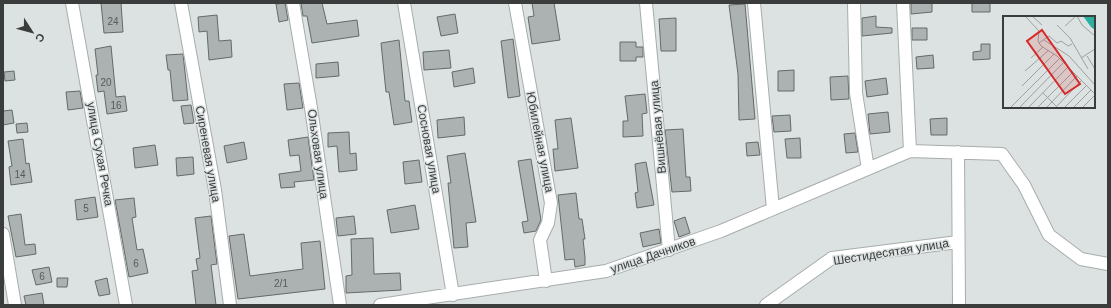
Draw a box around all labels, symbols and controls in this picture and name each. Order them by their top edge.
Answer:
north arrow [12,12,52,52]
house number: 24 [107,16,119,27]
inset map [1003,16,1095,108]
text: С [33,31,47,45]
house number: 20 [100,77,112,88]
street label: Вишнёвая улица [647,80,669,174]
street label: Юбилейная улица [523,91,557,194]
house number: 16 [110,100,122,111]
street label: улица Сухая Речка [84,101,116,208]
street label: Сосновая улица [414,103,444,195]
street label: Сиреневая улица [193,105,223,204]
street label: Ольховая улица [305,108,331,200]
house number: 14 [14,169,26,180]
house number: 5 [83,203,89,214]
street label: улица Дачников [609,234,697,276]
street label: Шестидесятая улица [832,236,950,268]
house number: 6 [133,258,139,269]
house number: 6 [39,271,45,282]
house number: 2/1 [274,278,288,289]

